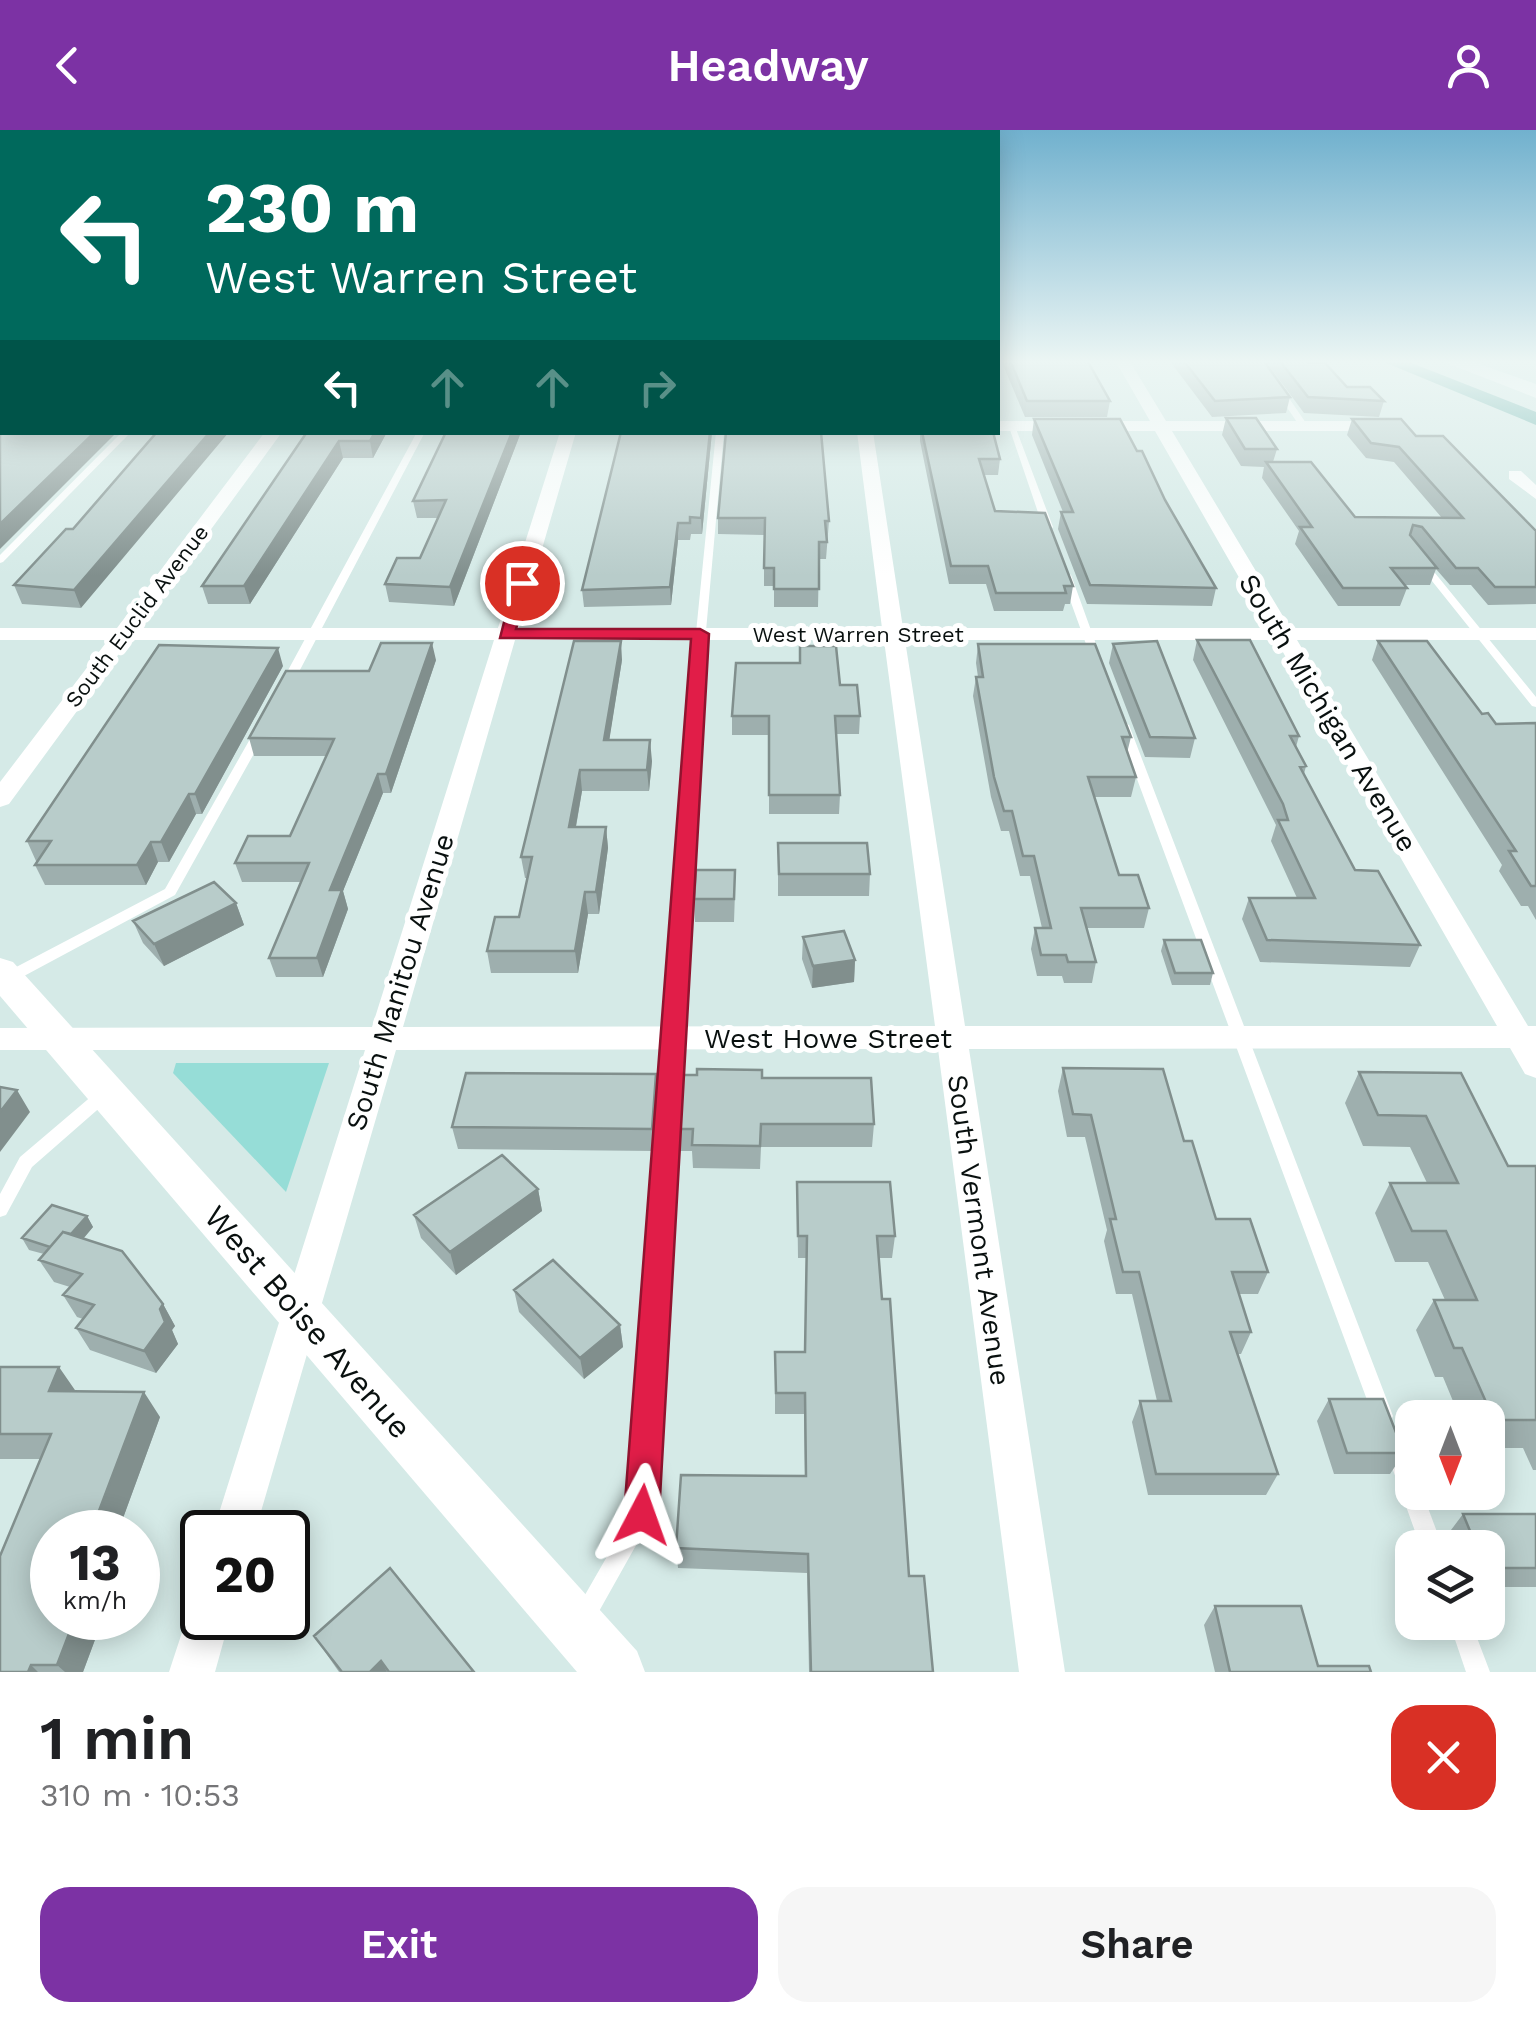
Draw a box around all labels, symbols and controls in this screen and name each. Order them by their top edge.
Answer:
icon: back [40,38,95,93]
icon: person [1441,38,1496,93]
text: Headway [667,39,869,92]
text: 230 m [205,167,419,249]
icon: left [40,170,170,300]
text: West Warren Street [205,251,637,304]
icon: left [315,360,370,415]
icon: ahead [420,360,475,415]
icon: ahead [525,360,580,415]
icon: right [630,360,685,415]
street label: South Euclid Avenue [60,520,214,712]
pin [480,541,565,626]
icon: arrive [495,556,550,611]
street label: South Michigan Avenue [1232,568,1424,858]
street label: West Warren Street [752,622,964,647]
street label: South Manitou Avenue [339,830,461,1134]
street label: West Howe Street [704,1022,952,1055]
street label: South Vermont Avenue [941,1072,1017,1388]
street label: West Boise Avenue [197,1198,419,1446]
north arrow [1395,1400,1505,1510]
map controls [1395,1400,1505,1640]
position arrow [590,1463,694,1567]
speed limit sign: 20 [180,1510,310,1640]
button: layers [1395,1530,1505,1640]
text: 13 [69,1533,121,1592]
text: km/h [63,1586,127,1615]
text: 1 min [40,1703,194,1774]
button: close [1391,1705,1496,1810]
text: 310 m · 10:53 [40,1776,240,1814]
button: Exit [40,1887,758,2002]
button: Share [778,1887,1496,2002]

